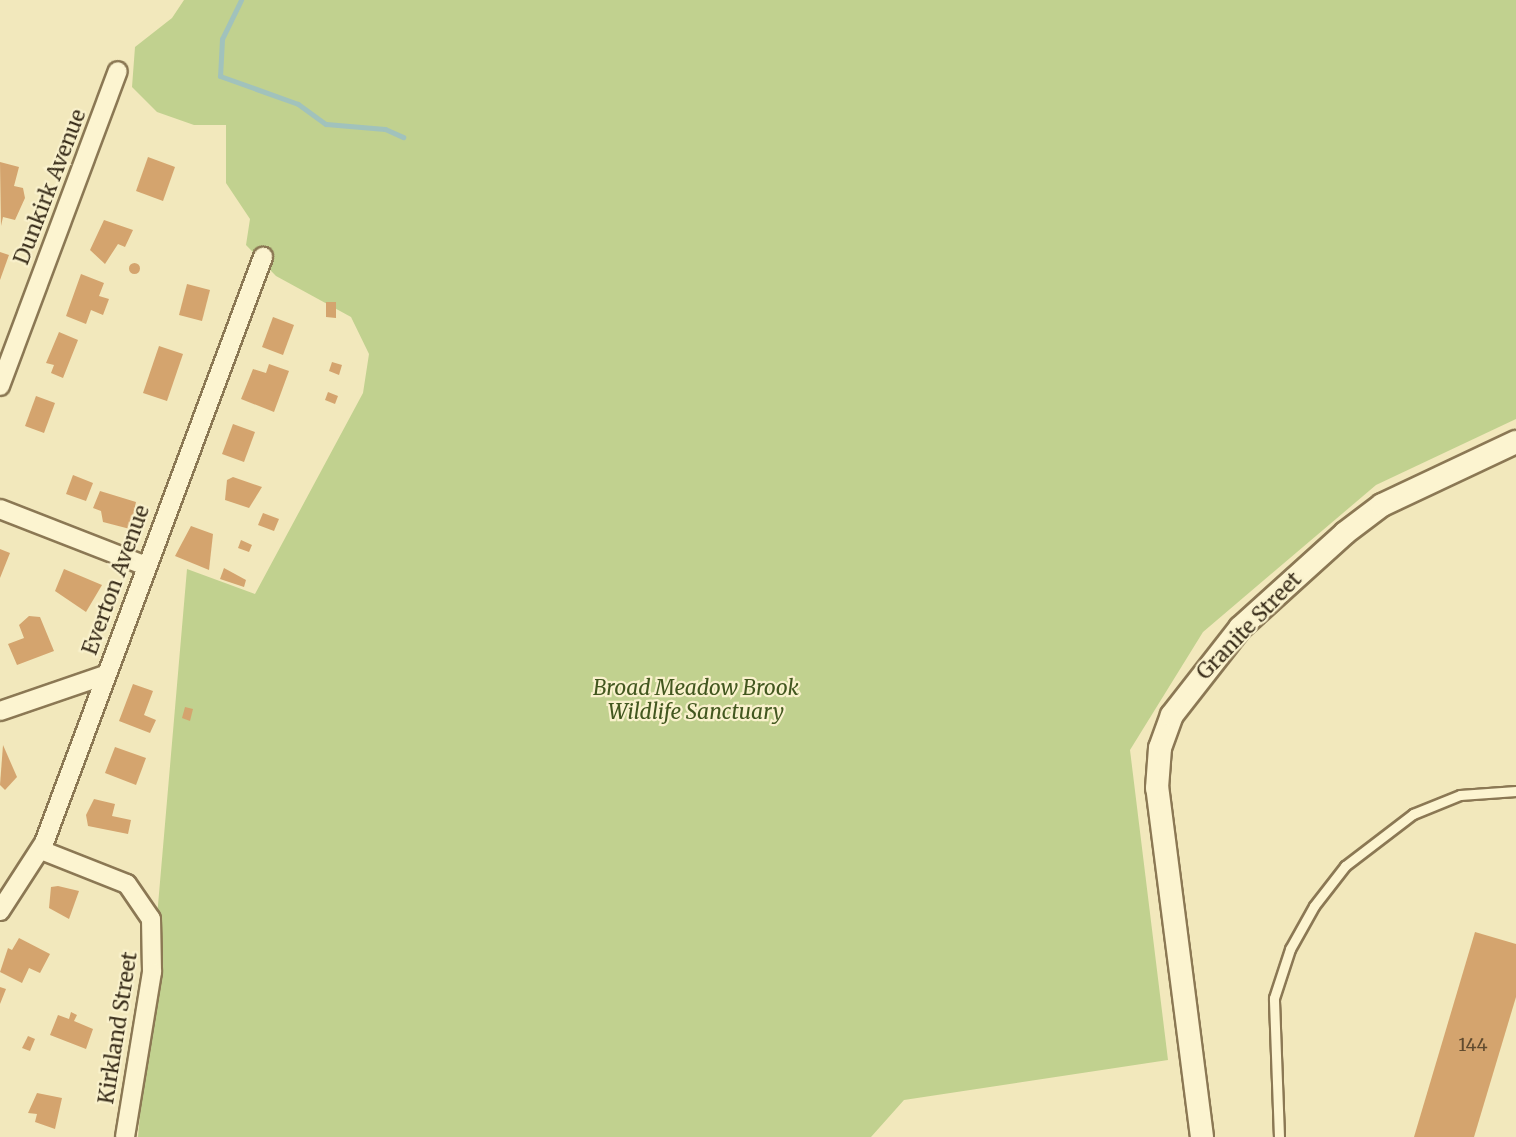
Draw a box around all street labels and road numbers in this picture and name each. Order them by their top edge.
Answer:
street label: Dunkirk Avenue [9,106,91,268]
street label: Everton Avenue [77,502,155,658]
street label: Granite Street [1191,567,1307,685]
street label: Kirkland Street [94,950,142,1106]

